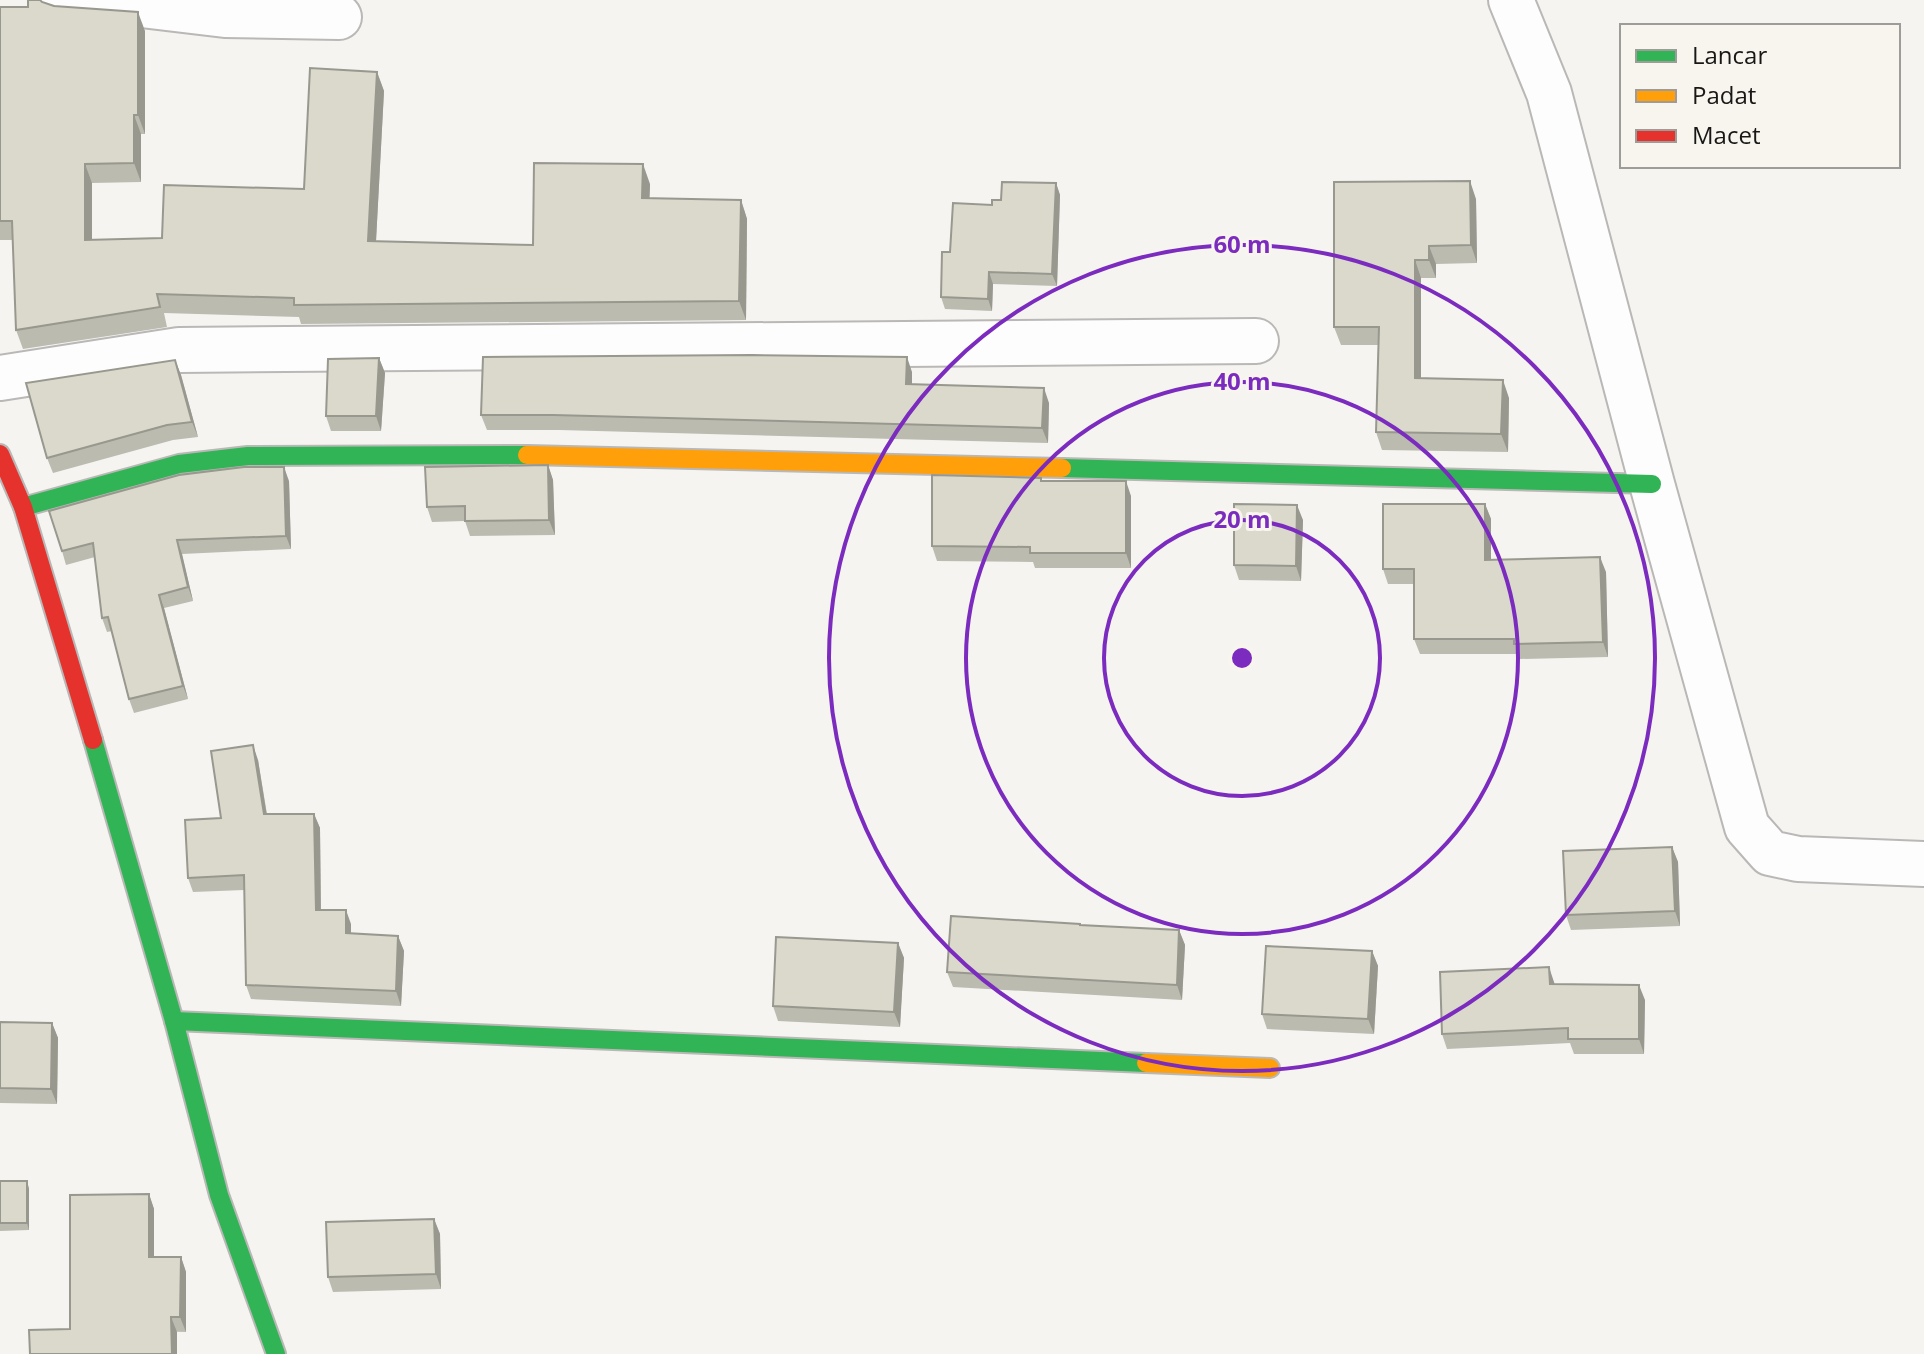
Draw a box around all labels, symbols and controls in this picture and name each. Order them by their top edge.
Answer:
legend [1620,24,1900,168]
text: Lancar [1692,38,1767,71]
text: Padat [1692,78,1756,111]
text: Macet [1692,118,1760,151]
text: 60 m [1213,227,1271,260]
text: 40 m [1213,364,1271,397]
text: 20 m [1213,502,1271,535]
centre of rings [1228,644,1256,672]

